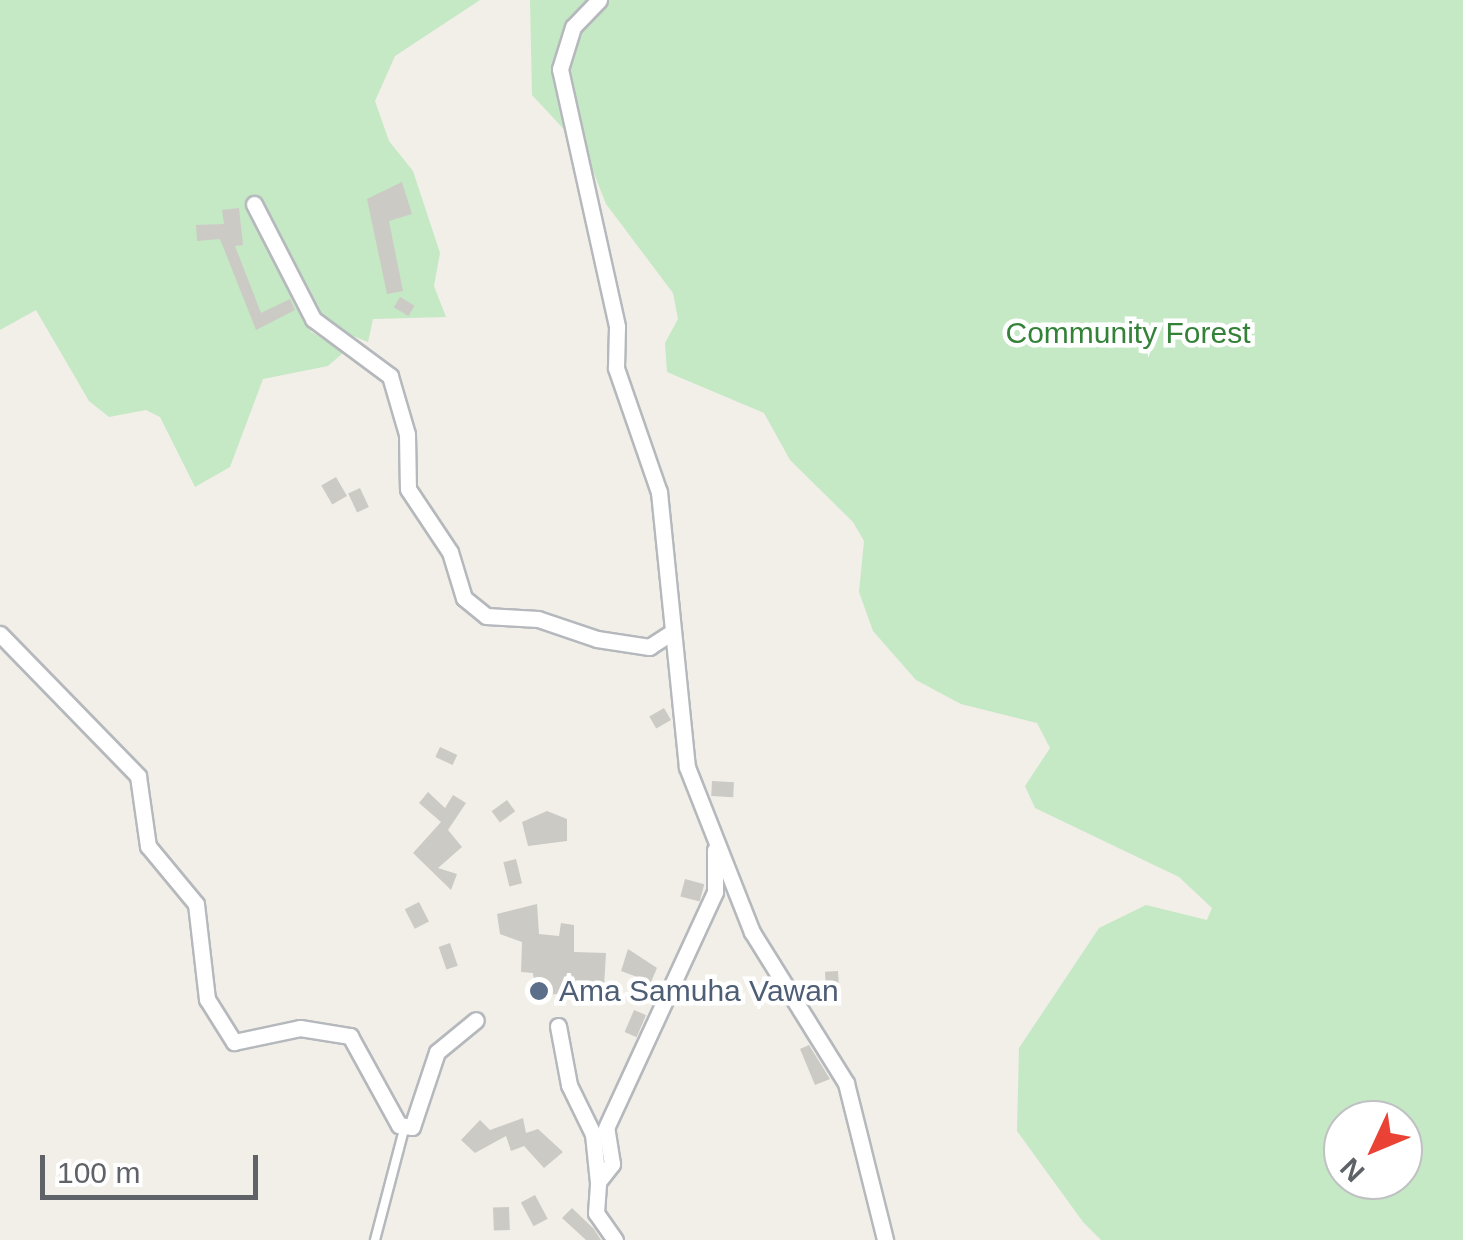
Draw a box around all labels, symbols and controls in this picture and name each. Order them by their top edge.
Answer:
park label: Community Forest [1005,315,1251,351]
place label: Ama Samuha Vawan [559,973,839,1009]
marker: Ama Samuha Vawan [528,980,550,1002]
north arrow [1323,1100,1423,1200]
scale bar [45,1135,262,1197]
text: N [1334,1152,1371,1188]
text: 100 m [57,1156,140,1189]

